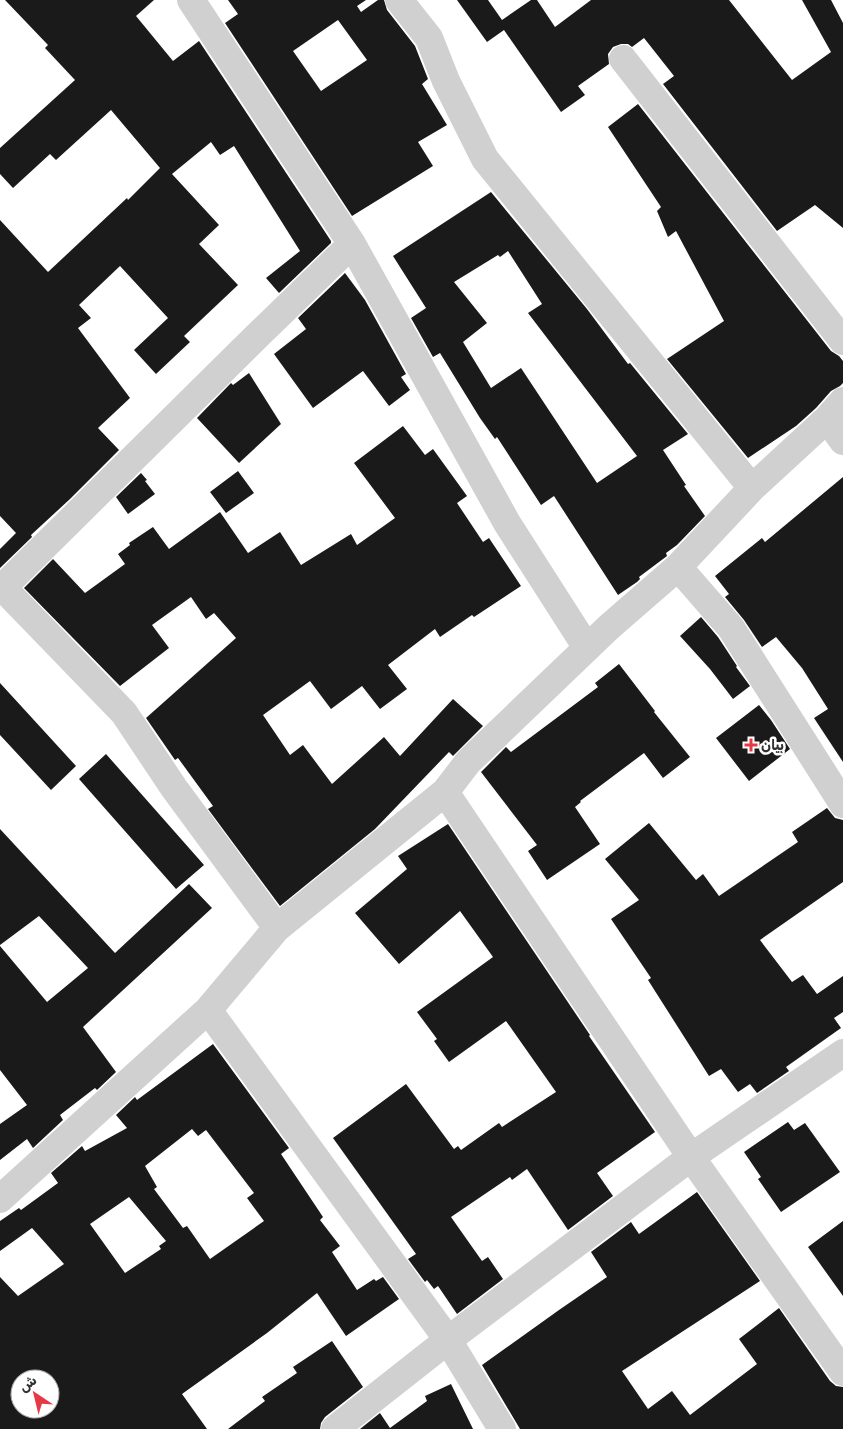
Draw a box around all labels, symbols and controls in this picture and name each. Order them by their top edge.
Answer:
place label: بيان [761,737,784,754]
marker: بيان [745,739,757,751]
north arrow [10,1369,60,1419]
text: ش [16,1372,40,1396]

